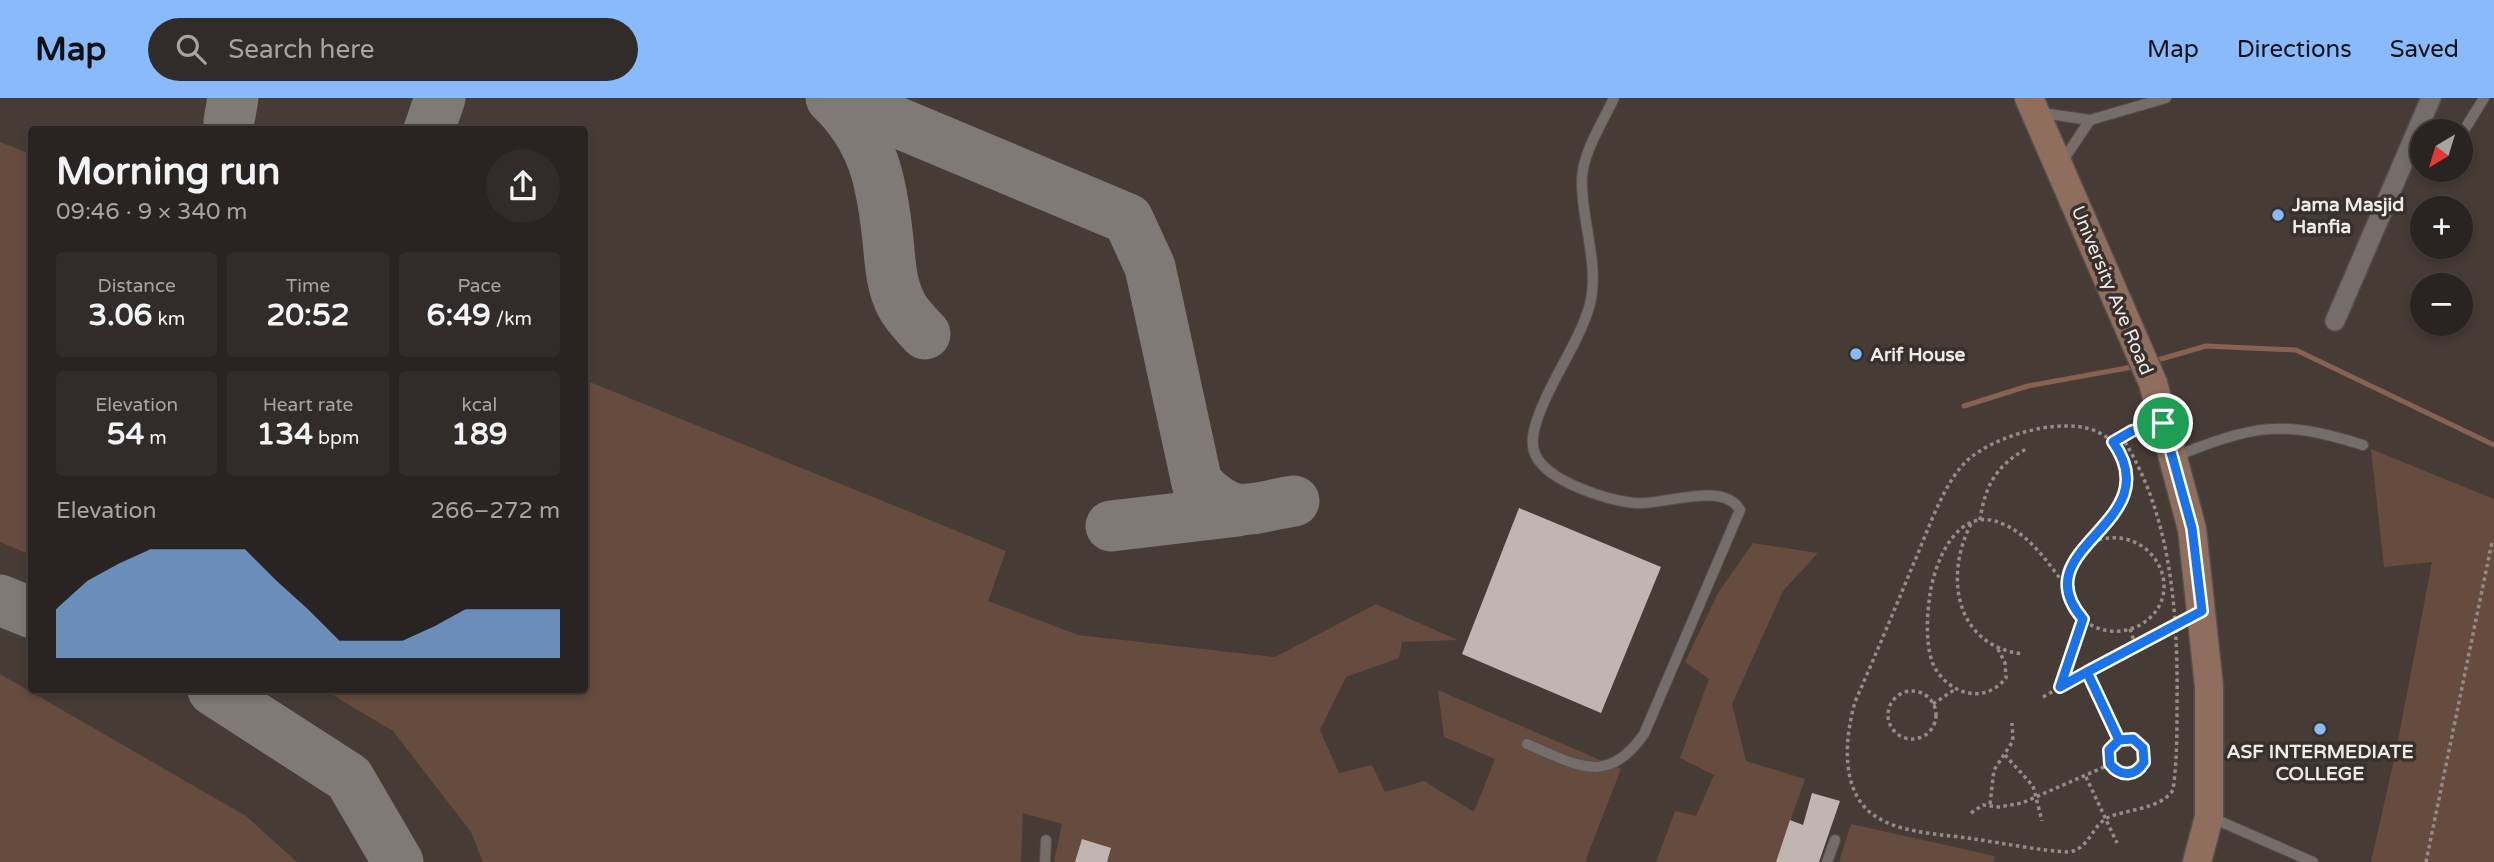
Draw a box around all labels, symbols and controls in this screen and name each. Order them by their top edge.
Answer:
search box [148,18,638,81]
text: Map [35,30,106,69]
icon: search [172,30,210,68]
text: Search here [228,34,374,65]
text: Map [2147,35,2199,64]
text: Directions [2237,35,2352,64]
text: Saved [2390,35,2459,64]
north arrow [2410,119,2473,182]
map controls [2410,119,2473,336]
text: Morning run [56,149,280,195]
button: share [486,149,560,223]
place label: Jama Masjid Hanfia [2291,194,2404,238]
button: + [2410,196,2473,259]
text: 09:46 · 9 × 340 m [56,198,247,226]
street label: University Ave Road [2067,203,2158,378]
marker: Jama Masjid Hanfia [2270,207,2286,223]
button: − [2410,273,2473,336]
text: Distance [98,275,176,297]
text: Time [286,275,330,297]
text: Pace [457,275,501,297]
text: 3.06 [88,297,152,334]
text: 20:52 [266,297,350,334]
text: 6:49 [427,297,491,334]
text: km [152,308,185,330]
text: /km [491,308,532,330]
place label: Arif House [1870,344,1966,366]
marker: Arif House [1848,346,1864,362]
pin [2133,393,2193,453]
text: Elevation [95,394,178,416]
text: Heart rate [263,394,353,416]
text: kcal [461,394,497,416]
icon: arrive [2144,404,2182,442]
text: 54 [107,416,144,453]
text: 134 [257,416,313,453]
text: 189 [451,416,508,453]
text: m [144,427,167,449]
text: bpm [313,427,359,449]
text: Elevation [56,497,157,525]
text: 266–272 m [431,497,560,525]
marker: ASF INTERMEDIATE COLLEGE [2312,721,2328,737]
place label: ASF INTERMEDIATE COLLEGE [2226,741,2414,785]

